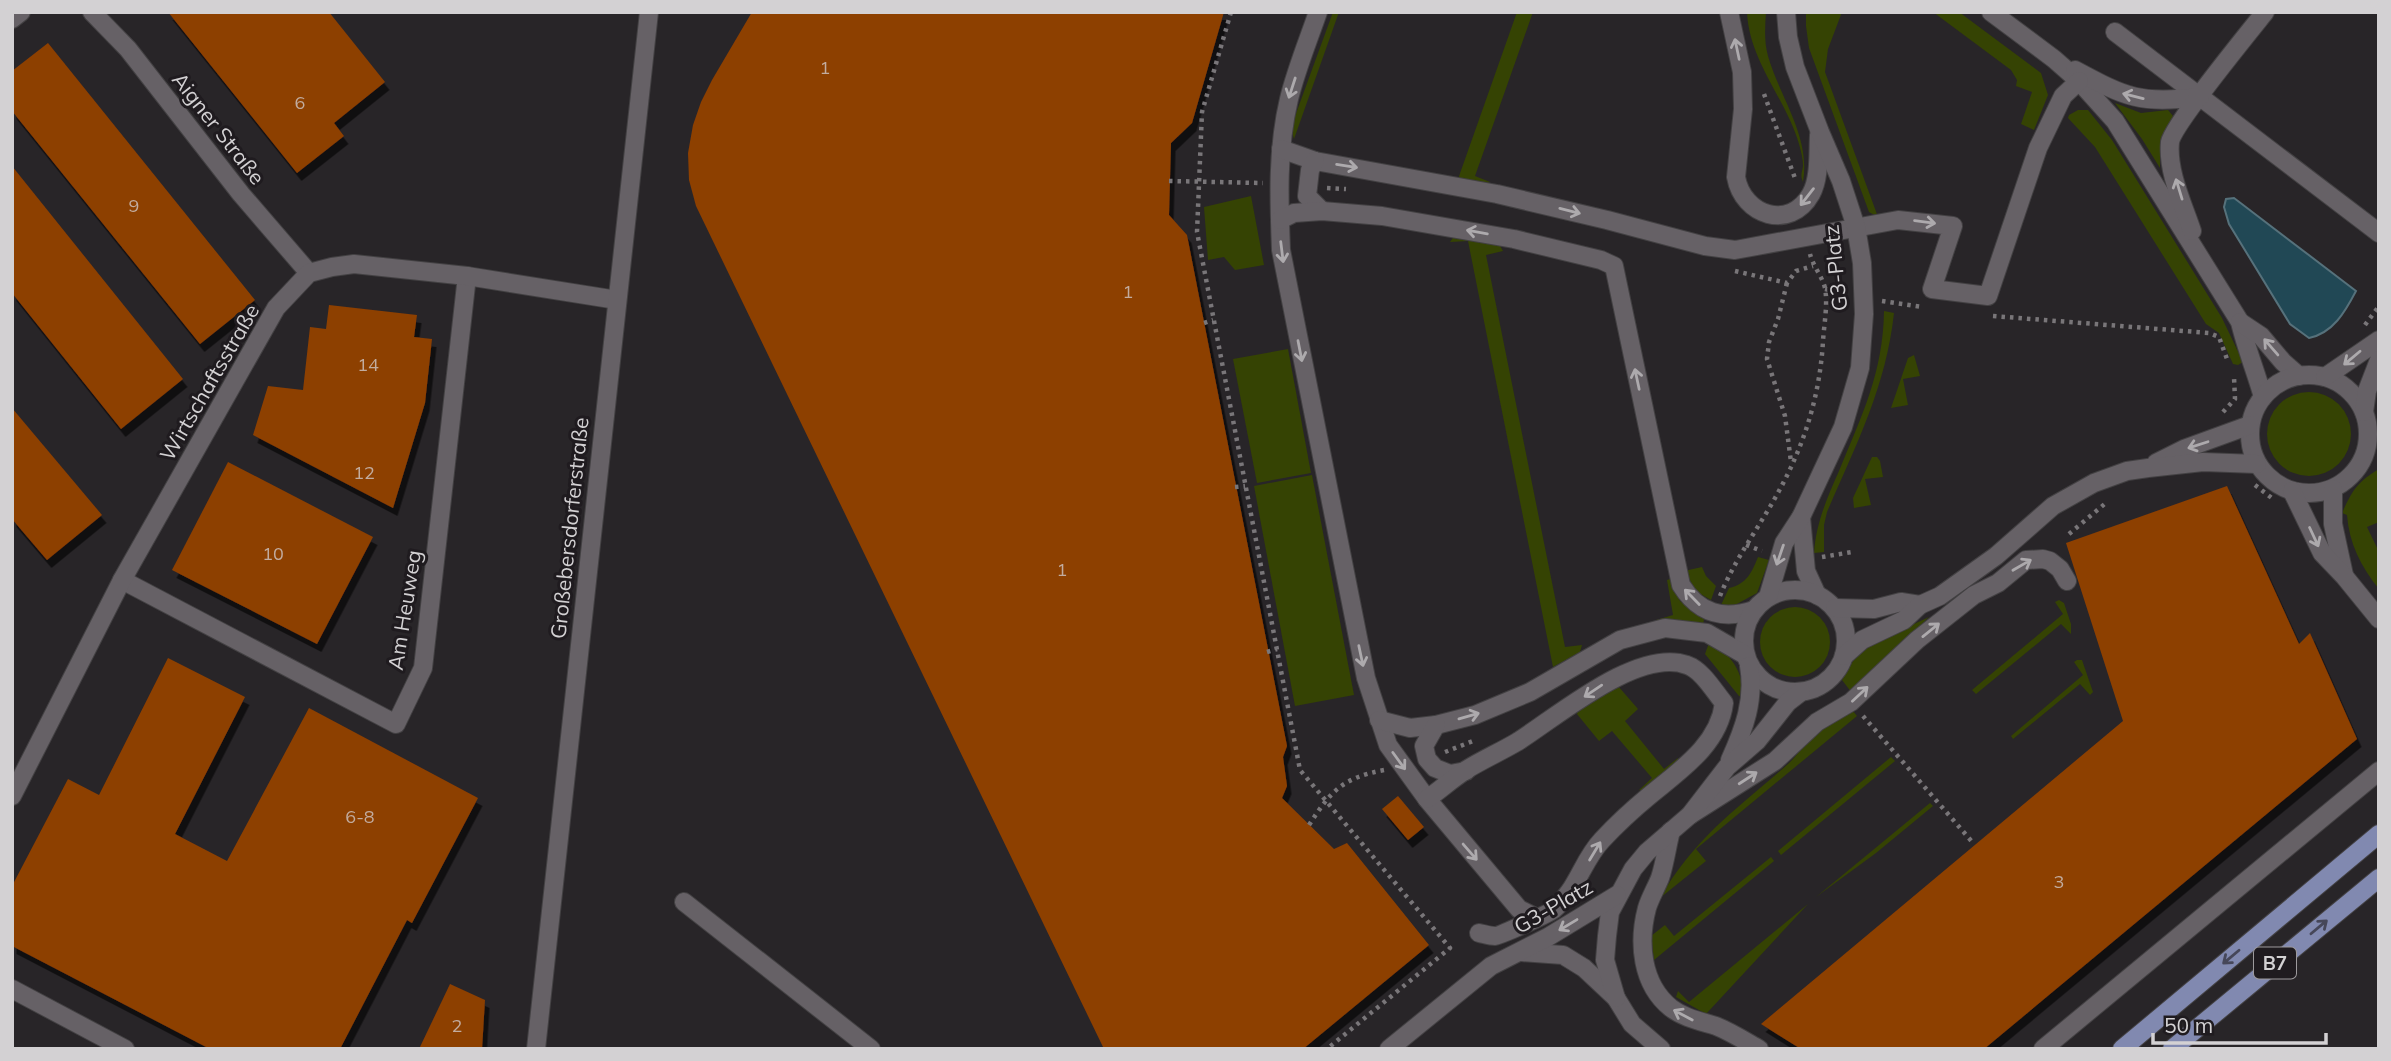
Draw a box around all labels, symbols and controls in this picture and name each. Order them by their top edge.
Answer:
one-way arrow [1729,38,1743,61]
house number: 1 [820,56,830,79]
street label: Aigner Straße [167,67,271,189]
one-way arrow [1285,77,1297,99]
one-way arrow [2122,89,2144,102]
house number: 6 [295,91,305,114]
one-way arrow [1335,160,1358,173]
one-way arrow [2171,178,2184,200]
one-way arrow [1799,187,1814,205]
house number: 9 [129,194,139,217]
one-way arrow [1558,205,1581,218]
one-way arrow [1913,216,1936,229]
street label: G3-Platz [1818,224,1852,312]
one-way arrow [1466,225,1489,239]
one-way arrow [1276,240,1289,263]
house number: 1 [1123,280,1133,303]
street label: Wirtschaftsstraße [154,299,264,465]
one-way arrow [1294,339,1308,362]
one-way arrow [2263,339,2279,357]
one-way arrow [2343,350,2361,366]
house number: 14 [357,353,379,376]
one-way arrow [1630,368,1644,391]
street label: Großebersdorferstraße [544,416,594,640]
one-way arrow [2187,439,2209,452]
house number: 12 [353,461,375,484]
one-way arrow [2307,526,2321,547]
house number: 10 [262,542,284,565]
one-way arrow [1773,544,1785,566]
street label: Am Heuweg [382,548,426,672]
house number: 1 [1057,558,1067,581]
one-way arrow [2011,558,2031,572]
one-way arrow [1684,589,1701,607]
one-way arrow [1921,622,1939,637]
one-way arrow [1355,644,1369,667]
one-way arrow [1584,684,1603,698]
one-way arrow [1851,686,1869,702]
one-way arrow [1458,708,1480,721]
one-way arrow [1392,751,1407,770]
one-way arrow [1737,771,1757,785]
house number: 6-8 [345,805,375,828]
one-way arrow [1588,841,1602,861]
one-way arrow [1463,842,1478,860]
house number: 3 [2054,870,2064,893]
street label: G3-Platz [1509,873,1597,939]
one-way arrow [1558,918,1578,932]
one-way arrow [2309,919,2327,935]
road number: B7 [2254,948,2296,979]
one-way arrow [2223,950,2241,965]
scale bar [2153,1002,2326,1046]
one-way arrow [1674,1007,1694,1021]
text: 50 m [2164,1012,2213,1038]
house number: 2 [452,1014,462,1037]

